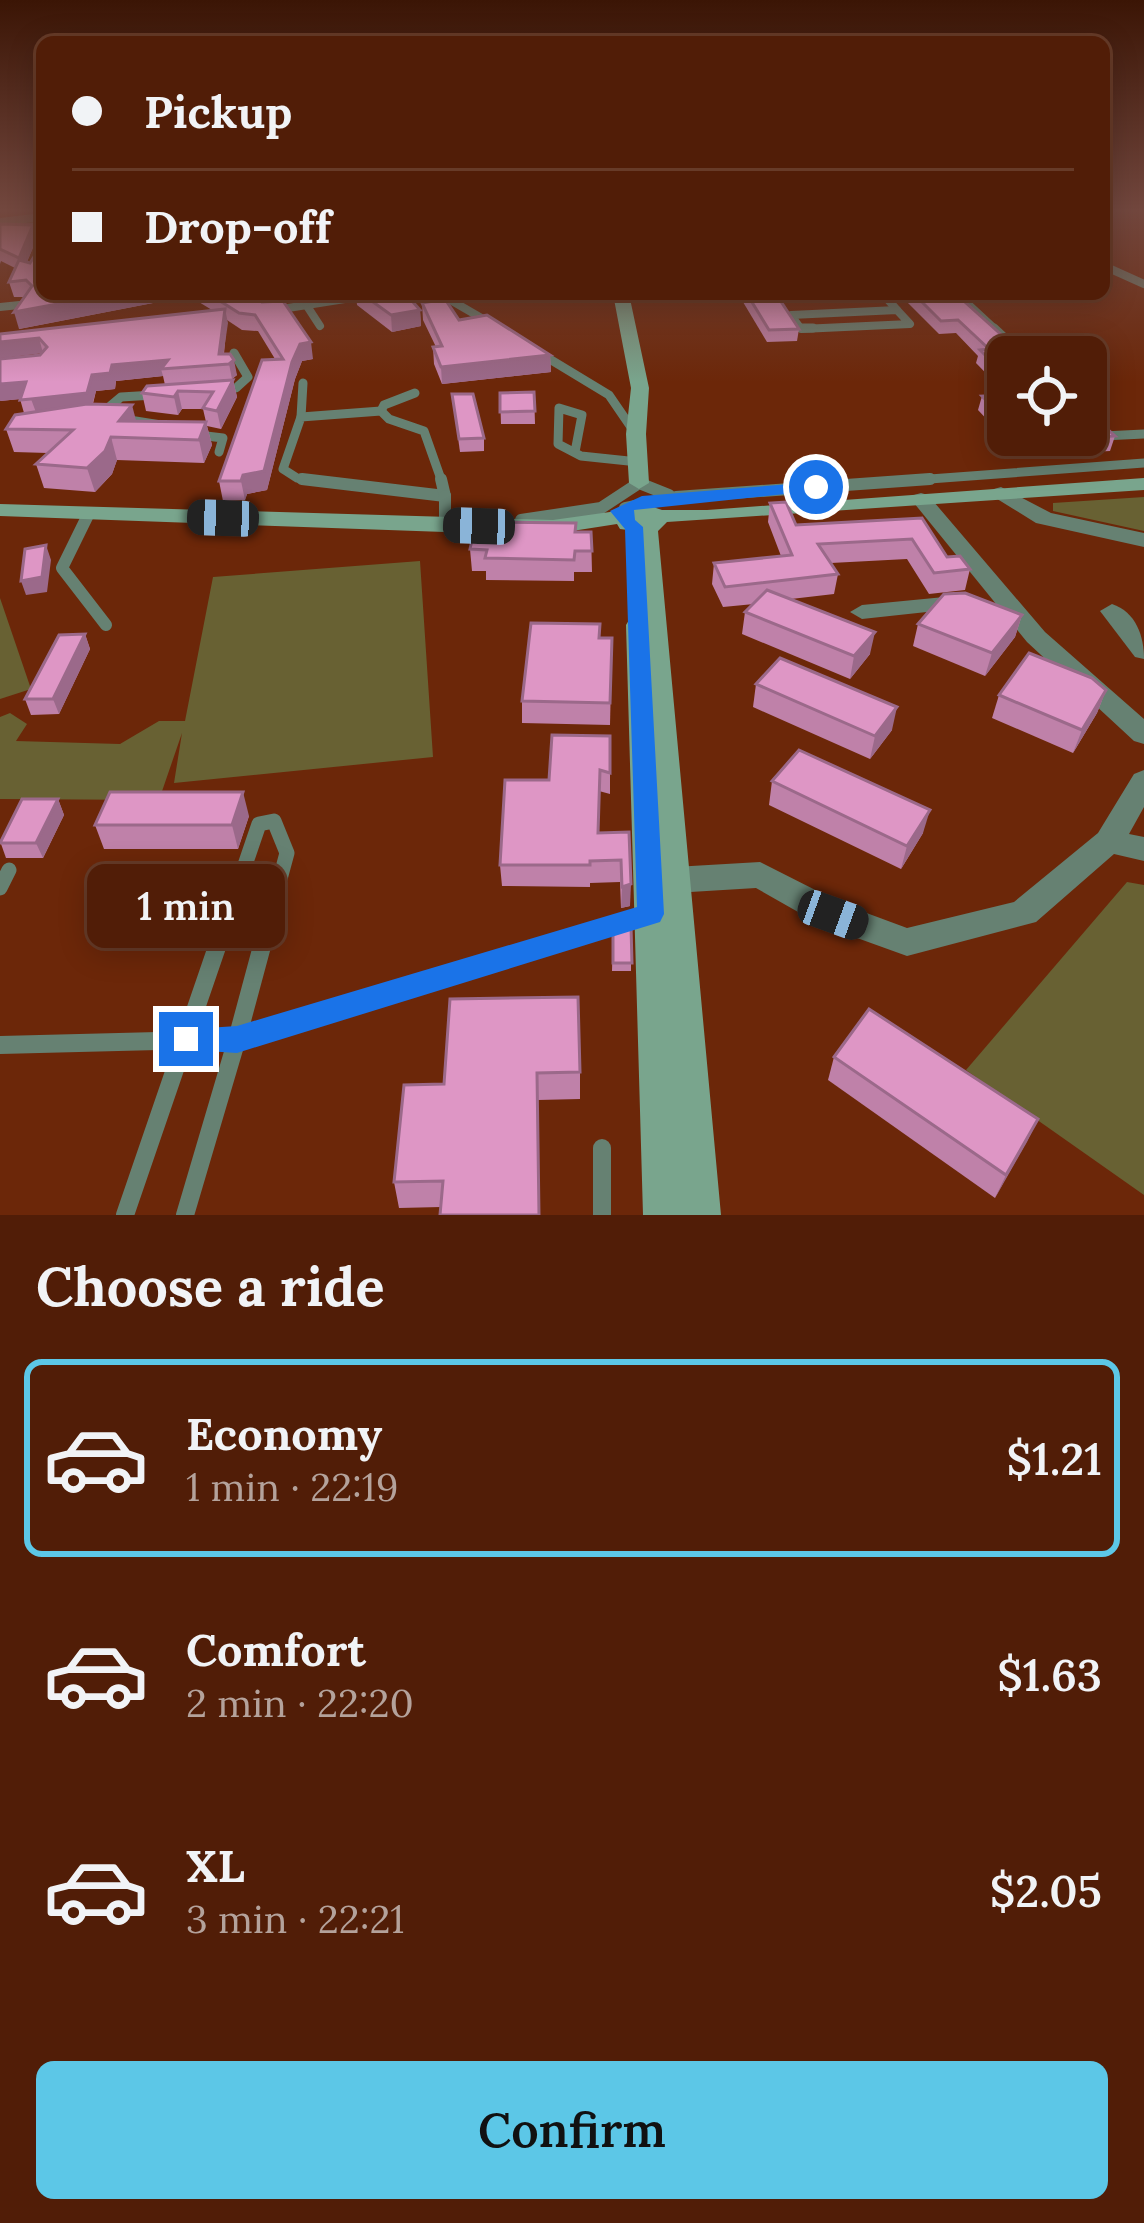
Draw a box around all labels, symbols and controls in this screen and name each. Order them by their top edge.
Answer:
text: Pickup [144,83,292,140]
text: Drop-off [144,198,331,255]
map controls [987,336,1107,456]
button: locate [987,336,1107,456]
route start [789,460,843,514]
car [186,499,260,537]
car [442,507,516,545]
callout: 1 min [87,865,285,949]
text: 1 min [137,881,235,931]
car [793,886,873,944]
route end [159,1012,213,1066]
text: Choose a ride [36,1252,385,1321]
icon: car [42,1404,150,1512]
text: Economy [186,1405,382,1462]
text: $1.21 [1006,1430,1102,1487]
text: 1 min · 22:19 [186,1462,399,1512]
icon: car [42,1620,150,1728]
text: Comfort [186,1621,366,1678]
text: $1.63 [997,1646,1102,1703]
text: 2 min · 22:20 [186,1678,414,1728]
icon: car [42,1836,150,1944]
text: XL [186,1837,245,1894]
text: $2.05 [990,1862,1102,1919]
text: 3 min · 22:21 [186,1894,405,1944]
button: Confirm [36,2061,1108,2199]

